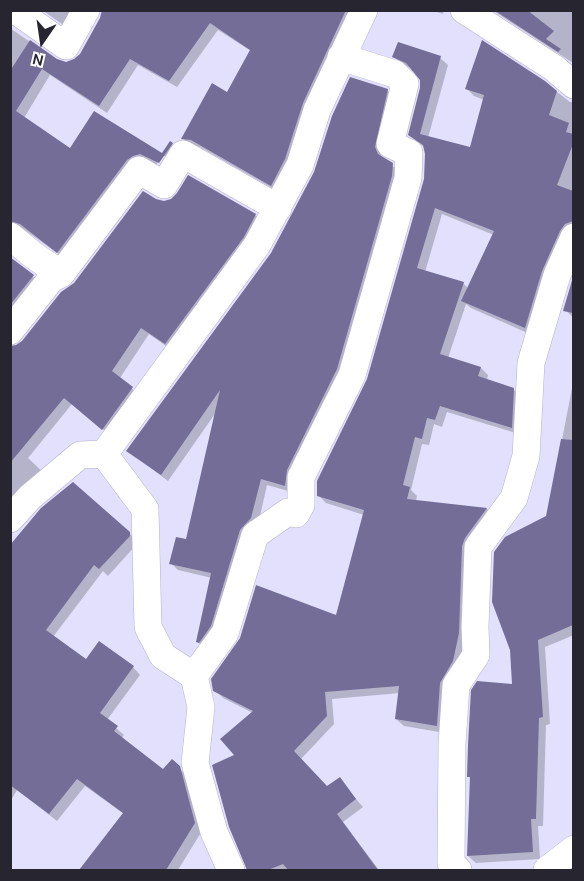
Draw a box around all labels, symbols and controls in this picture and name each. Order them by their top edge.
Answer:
north arrow [12,12,72,72]
text: N [30,49,46,71]

